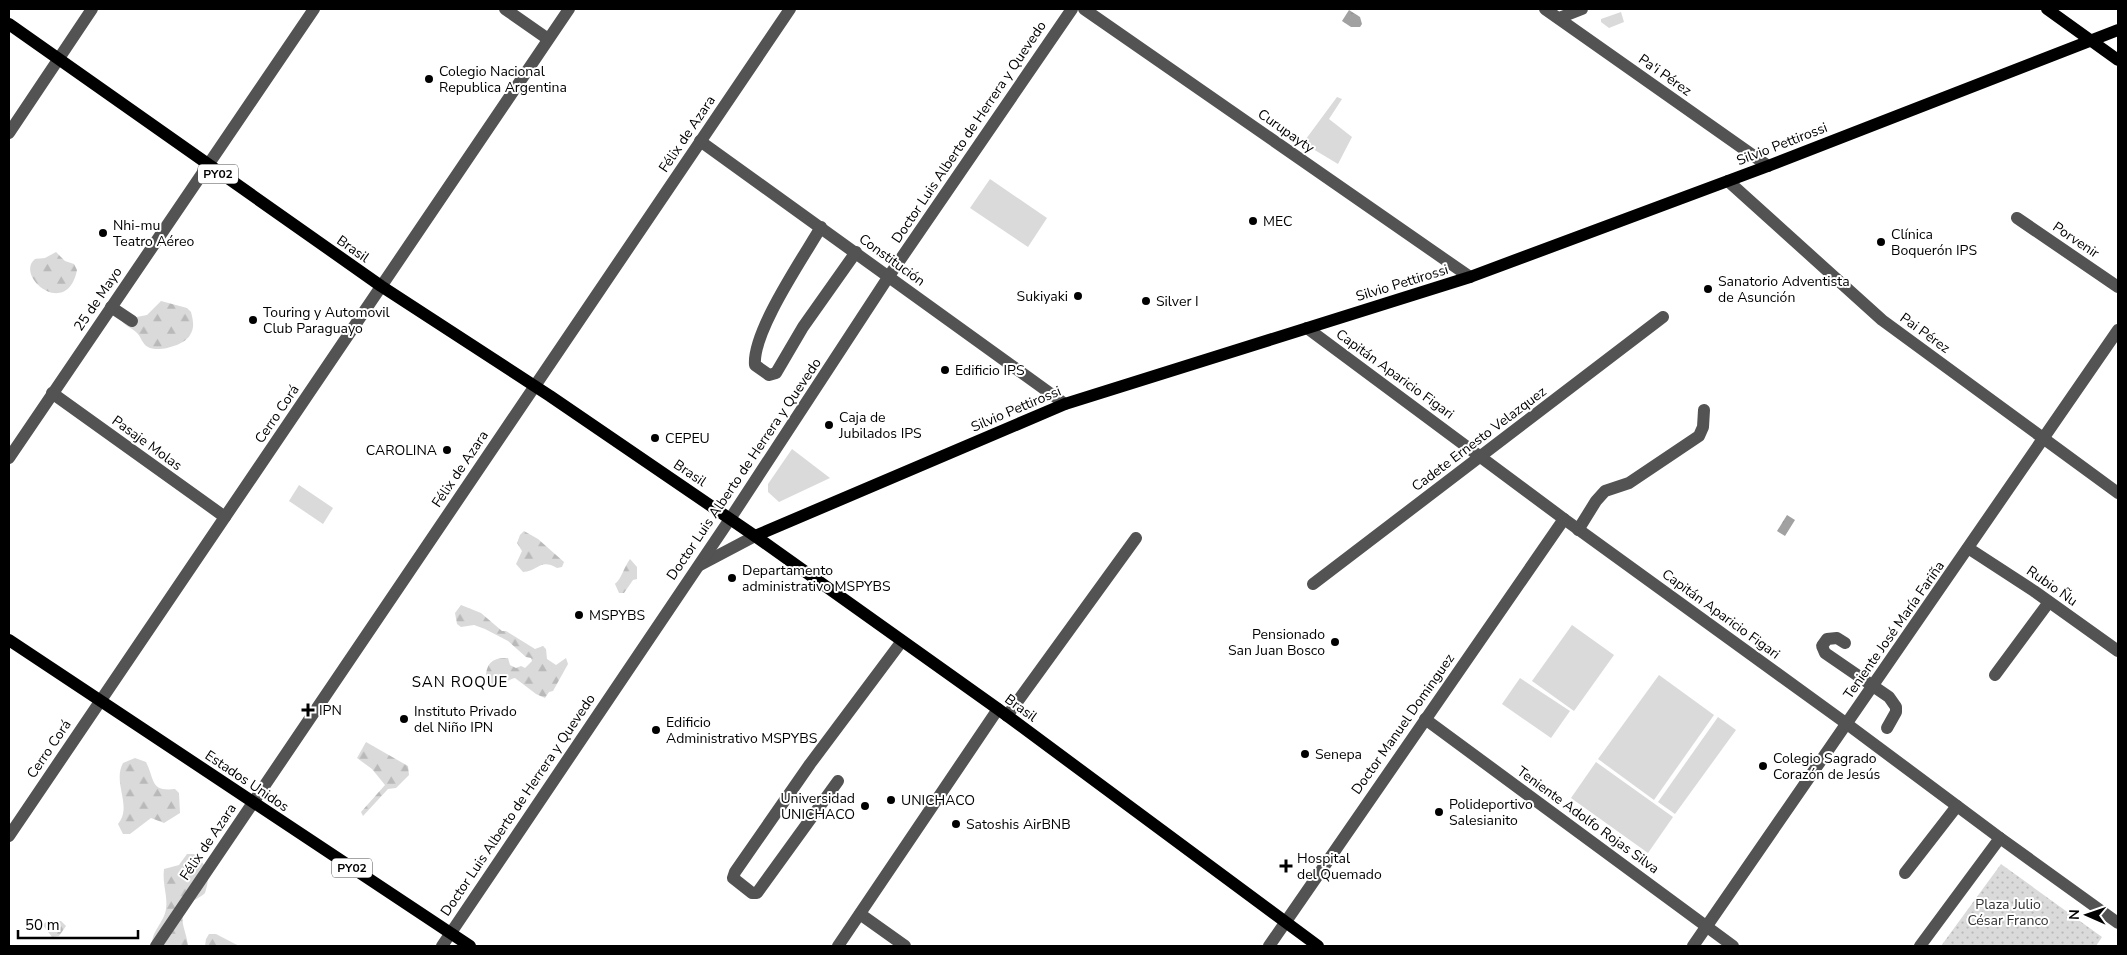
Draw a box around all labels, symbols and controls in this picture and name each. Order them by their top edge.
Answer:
street label: Doctor Luis Alberto de Herrera y Quevedo [887,17,1051,247]
street label: Pa'i Pérez [1635,50,1696,100]
place label: Colegio Nacional Republica Argentina [439,62,567,97]
marker: Colegio Nacional Republica Argentina [423,73,435,85]
street label: Félix de Azara [654,92,720,176]
street label: Curupayty [1254,105,1319,158]
street label: Silvio Pettirossi [1734,118,1830,170]
road number: PY02 [198,164,238,183]
place label: MEC [1263,212,1293,231]
marker: MEC [1247,215,1259,227]
place label: Nhi-mu Teatro Aéreo [113,216,194,251]
street label: Porvenir [2049,217,2103,263]
place label: Clínica Boquerón IPS [1891,225,1977,260]
marker: Nhi-mu Teatro Aéreo [97,227,109,239]
street label: Constitución [855,229,929,291]
street label: Brasil [333,231,374,268]
marker: Clínica Boquerón IPS [1875,236,1887,248]
street label: Silvio Pettirossi [1353,260,1451,306]
street label: 25 de Mayo [69,263,127,335]
place label: Sanatorio Adventista de Asunción [1718,272,1850,307]
marker: Sanatorio Adventista de Asunción [1702,283,1714,295]
place label: Sukiyaki [1017,287,1068,306]
marker: Sukiyaki [1072,290,1084,302]
place label: Silver I [1156,292,1199,311]
marker: Silver I [1140,295,1152,307]
place label: Touring y Automovil Club Paraguayo [263,303,391,338]
street label: Pai Pérez [1896,308,1954,358]
marker: Touring y Automovil Club Paraguayo [247,314,259,326]
street label: Capitán Aparicio Figari [1332,325,1458,423]
street label: Doctor Luis Alberto de Herrera y Quevedo [662,354,826,584]
place label: Edificio IPS [955,361,1025,380]
marker: Edificio IPS [939,364,951,376]
street label: Cerro Corá [250,381,304,447]
street label: Silvio Pettirossi [968,382,1064,436]
street label: Cadete Ernesto Velazquez [1408,382,1550,496]
place label: Caja de Jubilados IPS [838,408,922,443]
street label: Pasaje Molas [108,411,186,475]
marker: Caja de Jubilados IPS [823,419,835,431]
street label: Félix de Azara [427,427,493,511]
place label: CEPEU [665,429,710,448]
marker: CEPEU [649,432,661,444]
place label: CAROLINA [366,441,437,460]
marker: CAROLINA [441,444,453,456]
street label: Brasil [670,455,711,491]
street label: Teniente José María Fariña [1839,557,1949,703]
place label: Departamento administrativo MSPYBS [742,561,891,596]
street label: Rubio Ñu [2023,562,2081,610]
street label: Capitán Aparicio Figari [1658,565,1784,663]
marker: Departamento administrativo MSPYBS [726,572,738,584]
place label: MSPYBS [589,606,645,625]
marker: MSPYBS [573,609,585,621]
place label: Pensionado San Juan Bosco [1228,625,1325,660]
marker: Pensionado San Juan Bosco [1329,636,1341,648]
street label: Doctor Manuel Dominguez [1347,649,1459,798]
district label: SAN ROQUE [412,672,508,692]
street label: Doctor Luis Alberto de Herrera y Quevedo [436,690,600,920]
street label: Brasil [1001,690,1042,727]
place label: IPN [319,701,342,720]
place label: Instituto Privado del Niño IPN [414,702,517,737]
marker: IPN [301,703,315,717]
marker: Instituto Privado del Niño IPN [398,713,410,725]
place label: Edificio Administrativo MSPYBS [666,713,818,748]
street label: Cerro Corá [22,716,76,782]
marker: Edificio Administrativo MSPYBS [650,724,662,736]
place label: Senepa [1315,745,1362,764]
street label: Estados Unidos [201,746,293,816]
marker: Senepa [1299,748,1311,760]
place label: Colegio Sagrado Corazón de Jesús [1773,749,1881,784]
marker: Colegio Sagrado Corazón de Jesús [1757,760,1769,772]
street label: Teniente Adolfo Rojas Silva [1513,762,1663,878]
place label: Universidad UNICHACO [780,789,855,824]
place label: UNICHACO [901,791,975,810]
marker: UNICHACO [885,794,897,806]
place label: Polideportivo Salesianito [1449,795,1533,830]
street label: Félix de Azara [175,800,241,884]
marker: Universidad UNICHACO [859,800,871,812]
marker: Polideportivo Salesianito [1433,806,1445,818]
place label: Satoshis AirBNB [966,815,1071,834]
marker: Satoshis AirBNB [950,818,962,830]
place label: Hospital del Quemado [1297,849,1382,884]
road number: PY02 [332,858,372,878]
marker: Hospital del Quemado [1279,859,1293,873]
north arrow [2062,890,2112,940]
park label: Plaza Julio César Franco [1967,895,2049,930]
scale bar [18,908,138,940]
text: N [2065,909,2084,920]
text: 50 m [25,915,60,935]

